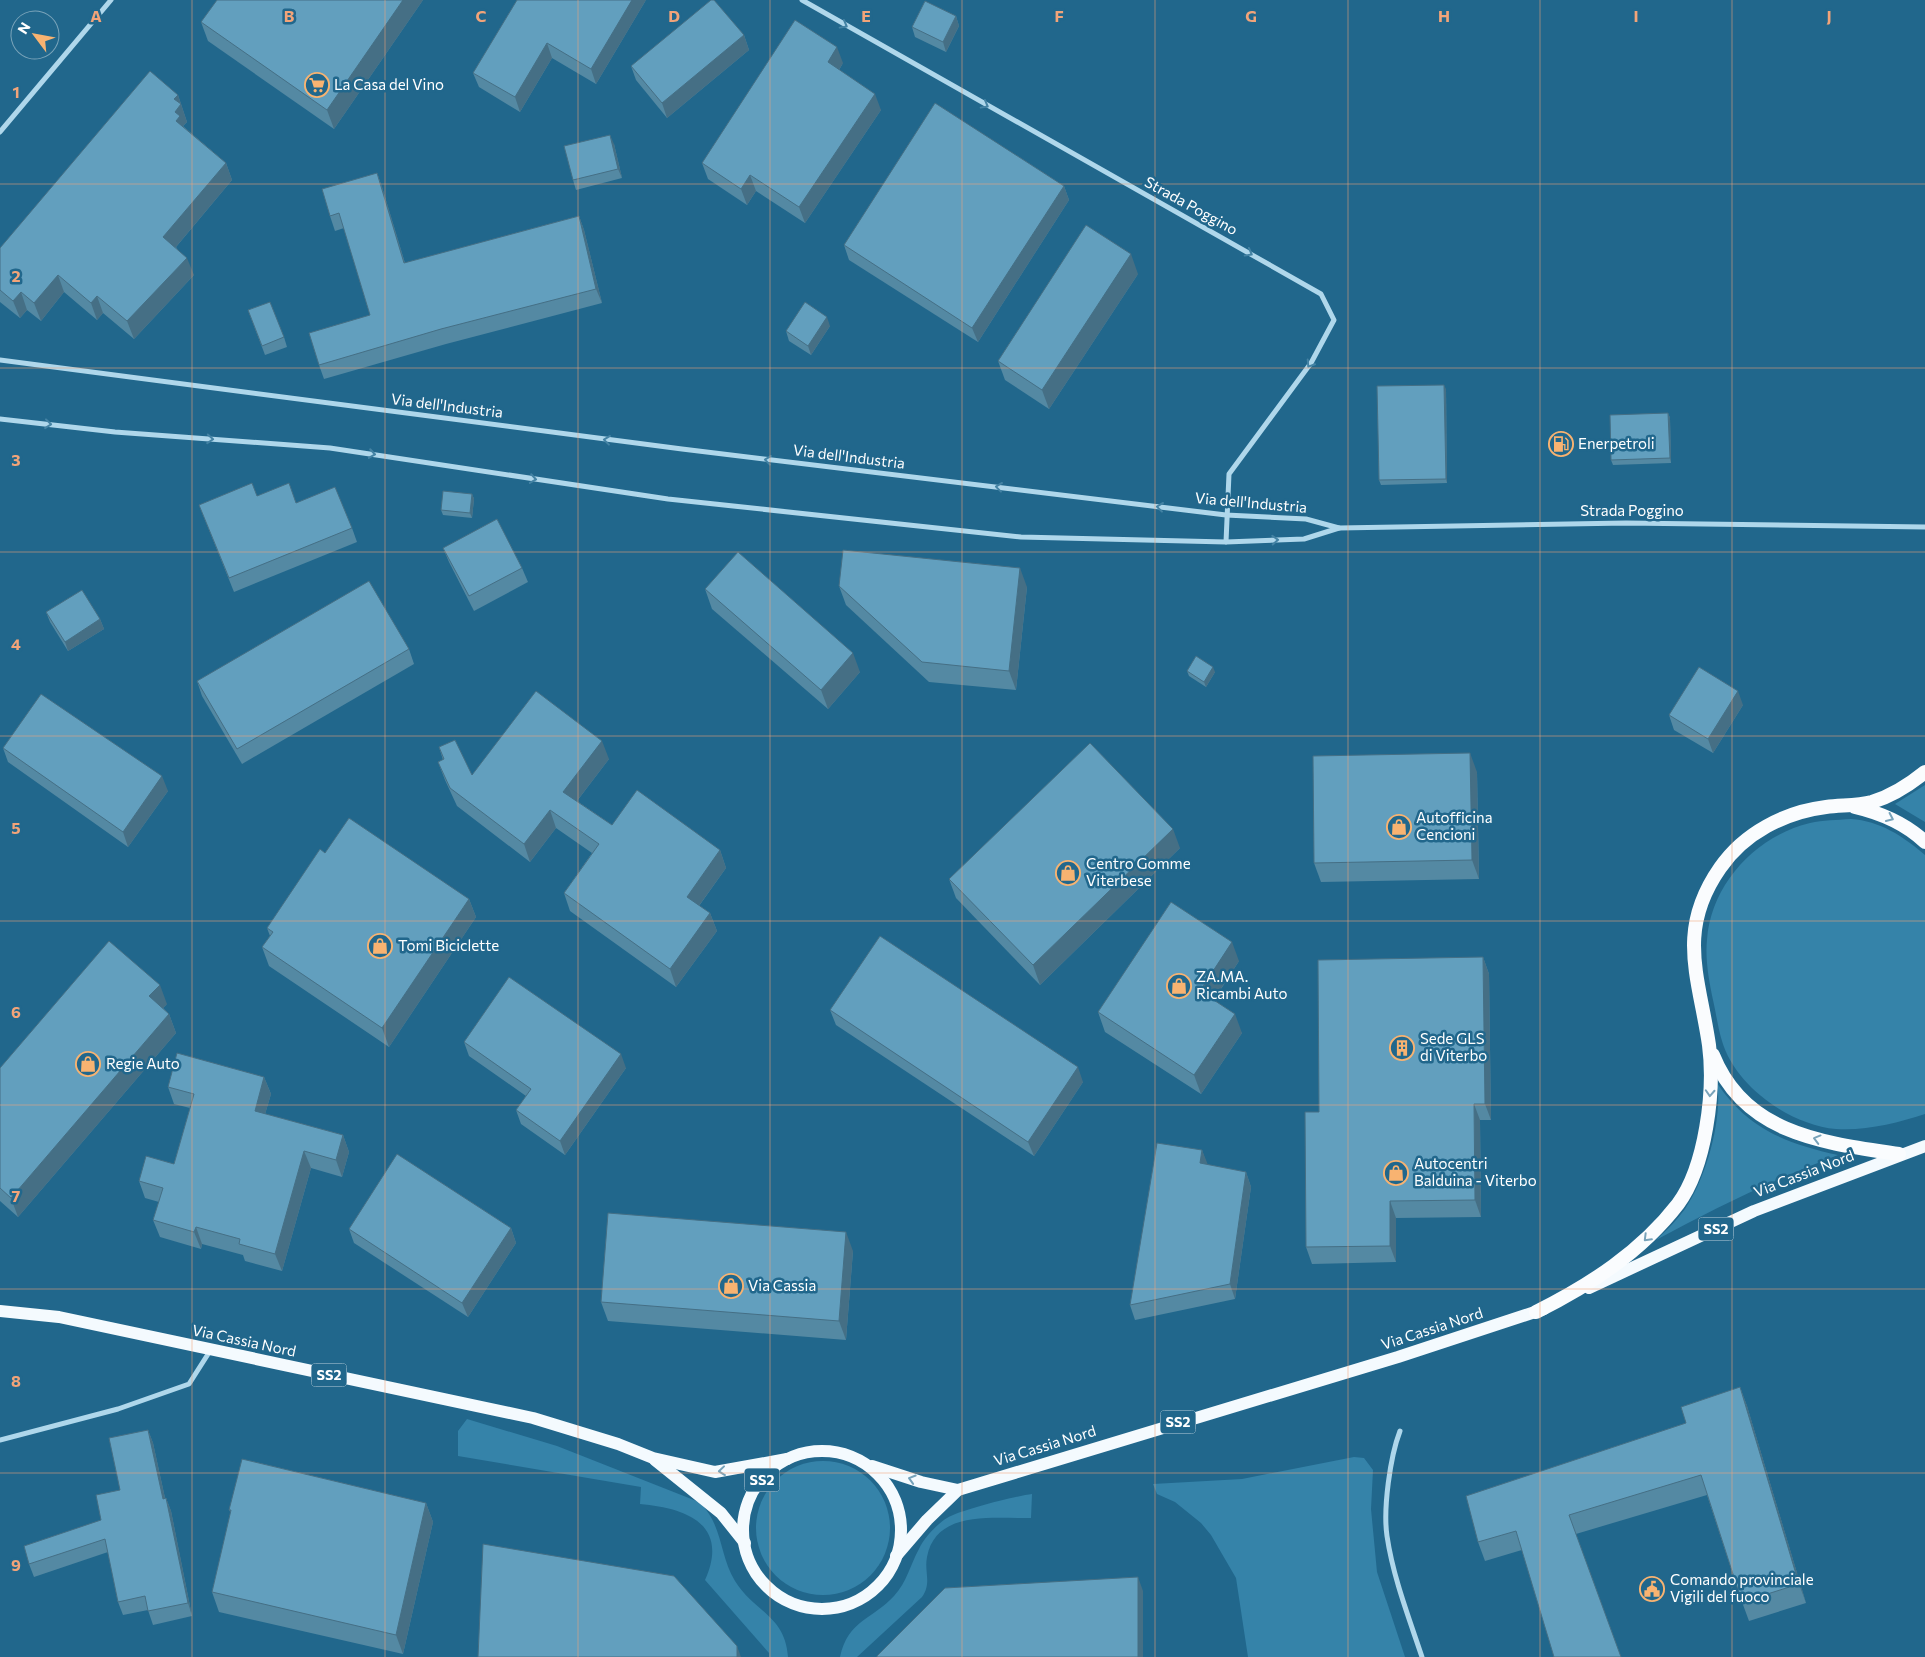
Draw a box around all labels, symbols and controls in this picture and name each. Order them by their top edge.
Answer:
text: A [90,6,102,25]
text: B [284,6,295,25]
text: C [476,6,487,25]
text: D [668,6,680,25]
text: E [861,6,871,25]
text: F [1054,6,1064,25]
text: G [1245,6,1257,25]
text: H [1438,6,1450,25]
text: I [1633,6,1639,25]
text: J [1826,6,1832,25]
north arrow [10,10,60,60]
text: N [14,19,34,37]
one-way arrow [838,19,847,29]
supermarket icon: La Casa del Vino [304,72,330,98]
place label: La Casa del Vino [334,75,444,93]
text: 1 [12,82,20,101]
one-way arrow [980,99,989,109]
street label: Strada Poggino [1142,172,1241,238]
one-way arrow [1243,247,1252,257]
text: 2 [11,266,21,285]
one-way arrow [1306,359,1316,368]
street label: Via dell'Industria [390,389,504,421]
one-way arrow [45,418,53,429]
fuel station icon: Enerpetroli [1548,431,1574,457]
one-way arrow [207,433,215,444]
place label: Enerpetroli [1578,434,1655,452]
one-way arrow [602,435,611,445]
street label: Via dell'Industria [792,440,906,472]
one-way arrow [368,448,376,459]
text: 3 [11,450,21,469]
one-way arrow [764,455,772,465]
one-way arrow [528,473,537,483]
one-way arrow [994,482,1002,493]
street label: Via dell'Industria [1194,488,1308,516]
street label: Strada Poggino [1580,501,1684,519]
one-way arrow [1156,502,1164,513]
one-way arrow [1271,534,1279,545]
text: 4 [11,634,21,653]
place label: Autofficina Cencioni [1416,808,1493,843]
one-way arrow [1885,812,1894,823]
shop icon: Autofficina Cencioni [1386,814,1412,840]
text: 5 [11,818,21,837]
place label: Centro Gomme Viterbese [1086,854,1191,889]
shop icon: Centro Gomme Viterbese [1055,860,1081,886]
shop icon: Tomi Biciclette [367,933,393,959]
place label: Tomi Biciclette [398,936,499,954]
place label: ZA.MA. Ricambi Auto [1196,967,1287,1002]
shop icon: ZA.MA. Ricambi Auto [1166,973,1192,999]
text: 6 [11,1002,21,1021]
place label: Sede GLS di Viterbo [1420,1029,1487,1064]
building icon: Sede GLS di Viterbo [1389,1035,1415,1061]
shop icon: Regie Auto [75,1051,101,1077]
place label: Regie Auto [106,1054,180,1072]
one-way arrow [1705,1090,1716,1098]
one-way arrow [1813,1135,1821,1145]
street label: Via Cassia Nord [1751,1146,1856,1200]
place label: Autocentri Balduina - Viterbo [1414,1154,1537,1189]
shop icon: Autocentri Balduina - Viterbo [1383,1160,1409,1186]
text: 7 [12,1186,21,1205]
road number: SS2 [1698,1218,1734,1240]
one-way arrow [1643,1232,1652,1241]
shop icon: Via Cassia [718,1273,744,1299]
place label: Via Cassia [748,1276,816,1294]
street label: Via Cassia Nord [1379,1303,1485,1353]
street label: Via Cassia Nord [191,1320,298,1360]
road number: SS2 [312,1364,346,1386]
text: 8 [11,1371,21,1390]
road number: SS2 [1160,1410,1196,1434]
street label: Via Cassia Nord [991,1421,1098,1469]
one-way arrow [718,1465,726,1476]
road number: SS2 [744,1468,780,1492]
one-way arrow [909,1475,917,1485]
text: 9 [11,1555,21,1574]
place label: Comando provinciale Vigili del fuoco [1670,1570,1814,1605]
public building icon: Comando provinciale Vigili del fuoco [1639,1576,1665,1602]

